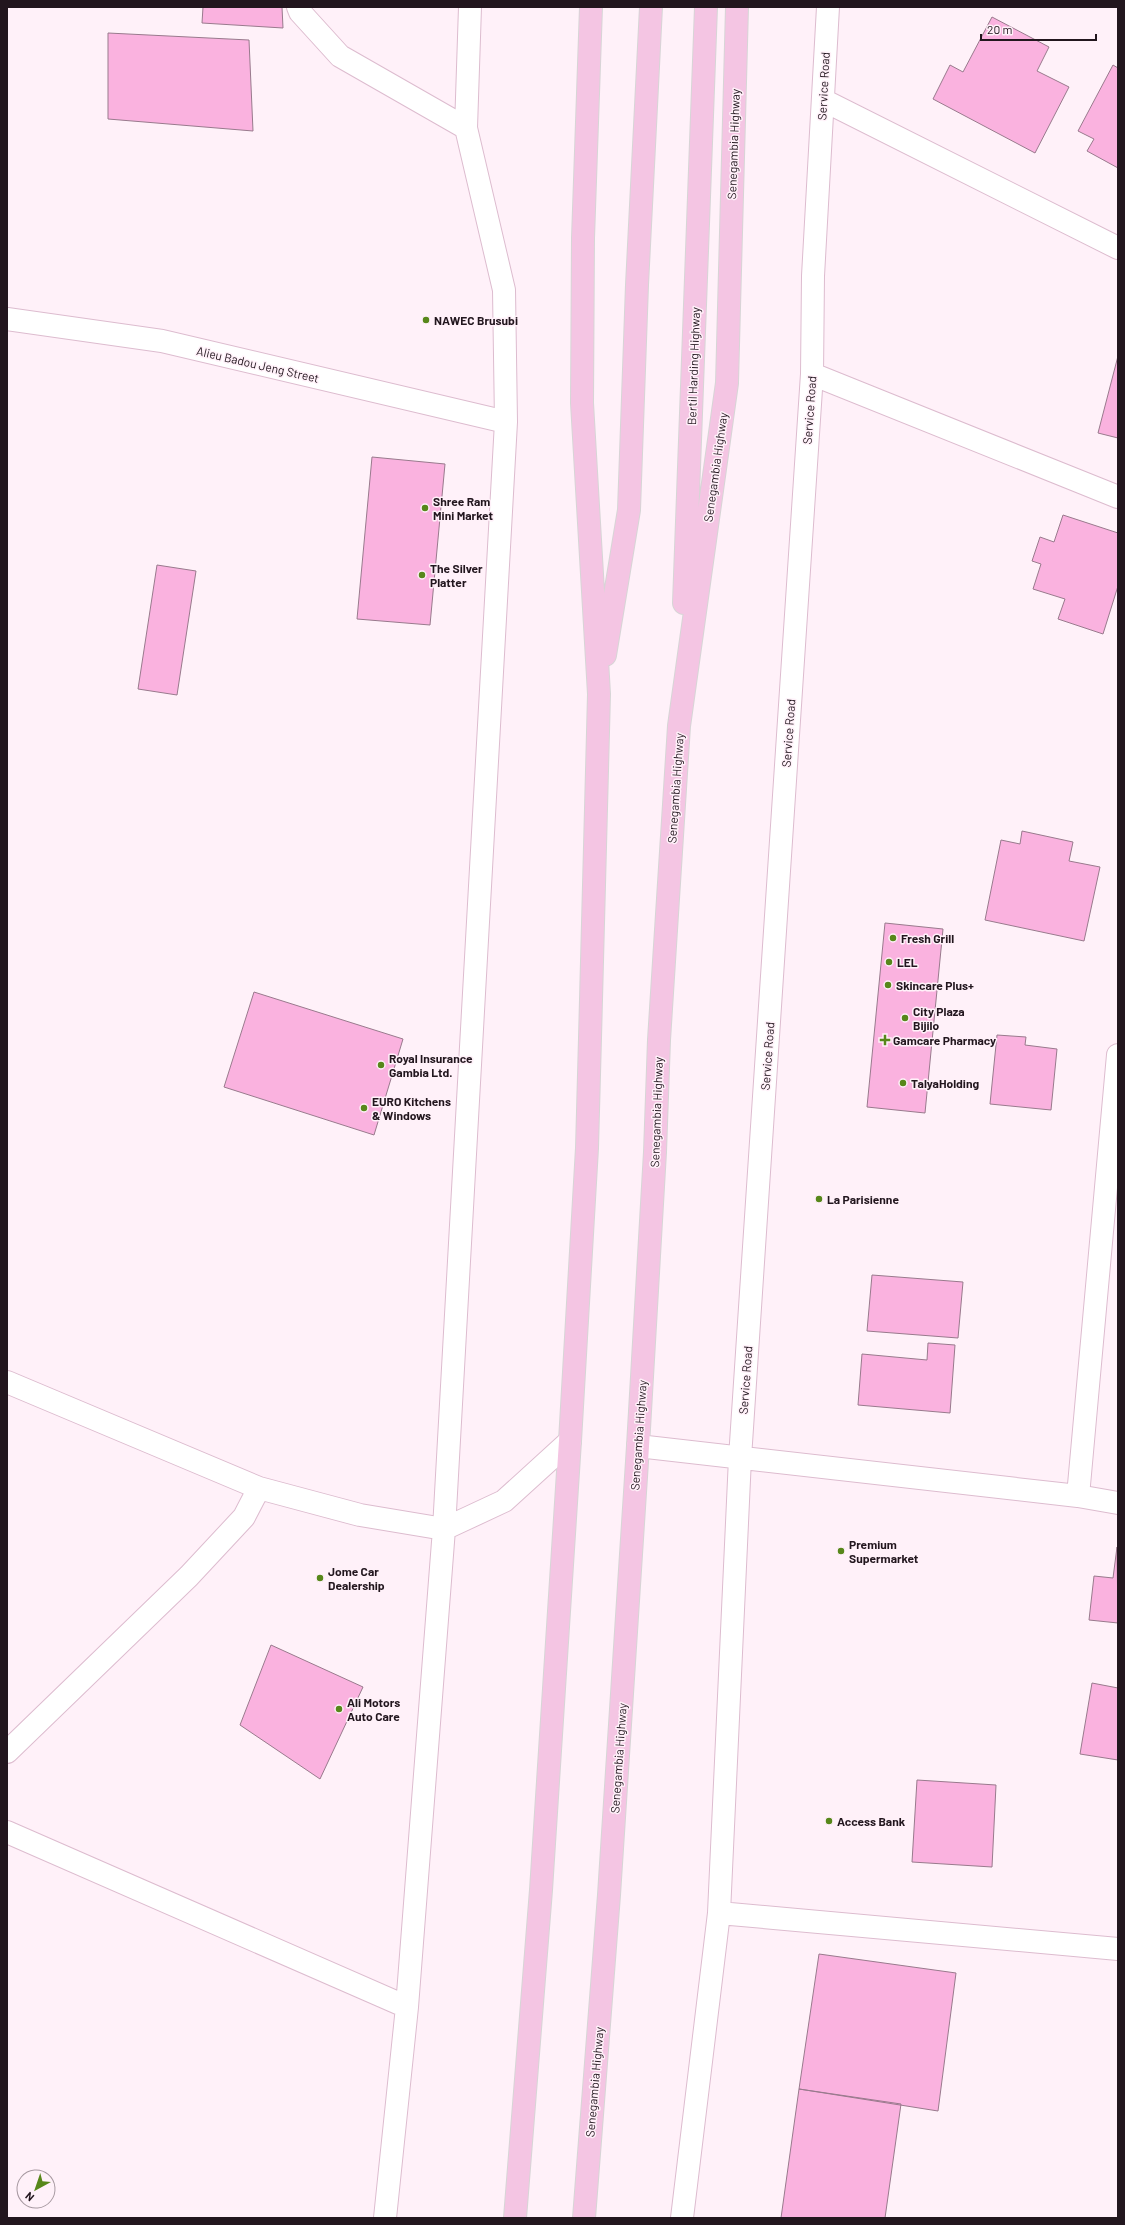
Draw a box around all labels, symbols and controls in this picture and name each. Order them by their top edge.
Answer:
scale bar [981,16,1096,42]
text: 20 m [987,22,1013,36]
street label: Service Road [814,51,832,121]
street label: Senegambia Highway [724,88,742,200]
street label: Bertil Harding Highway [684,306,702,425]
place label: NAWEC Brusubi [434,313,518,327]
marker: NAWEC Brusubi [421,315,431,325]
street label: Alieu Badou Jeng Street [195,343,321,385]
street label: Service Road [800,375,818,445]
street label: Senegambia Highway [700,411,730,523]
place label: Shree Ram Mini Market [433,494,493,522]
marker: Shree Ram Mini Market [420,503,430,513]
place label: The Silver Platter [430,561,483,589]
marker: The Silver Platter [417,570,427,580]
street label: Service Road [779,698,797,768]
street label: Senegambia Highway [664,732,686,844]
place label: Fresh Grill [901,931,954,945]
marker: Fresh Grill [888,933,898,943]
place label: LEL [897,955,918,969]
marker: LEL [884,957,894,967]
place label: Skincare Plus+ [896,978,974,992]
marker: Skincare Plus+ [883,980,893,990]
place label: City Plaza Bijilo [913,1004,965,1032]
marker: City Plaza Bijilo [900,1013,910,1023]
street label: Service Road [758,1021,776,1091]
place label: Gamcare Pharmacy [893,1033,996,1047]
marker: Gamcare Pharmacy [880,1035,890,1045]
place label: Royal Insurance Gambia Ltd. [389,1051,473,1079]
street label: Senegambia Highway [647,1056,665,1168]
marker: Royal Insurance Gambia Ltd. [376,1060,386,1070]
place label: TalyaHolding [911,1076,979,1090]
marker: TalyaHolding [898,1078,908,1088]
place label: EURO Kitchens & Windows [372,1094,451,1122]
marker: EURO Kitchens & Windows [359,1103,369,1113]
place label: La Parisienne [827,1192,899,1206]
marker: La Parisienne [814,1194,824,1204]
street label: Service Road [736,1345,754,1415]
street label: Senegambia Highway [627,1379,649,1491]
place label: Premium Supermarket [849,1537,919,1565]
marker: Premium Supermarket [836,1546,846,1556]
place label: Jome Car Dealership [328,1564,385,1592]
marker: Jome Car Dealership [315,1573,325,1583]
place label: Ali Motors Auto Care [347,1695,400,1723]
street label: Senegambia Highway [607,1702,629,1814]
marker: Ali Motors Auto Care [334,1704,344,1714]
place label: Access Bank [837,1814,906,1828]
marker: Access Bank [824,1816,834,1826]
street label: Senegambia Highway [582,2026,606,2138]
north arrow [16,2169,56,2209]
text: N [22,2190,36,2204]

